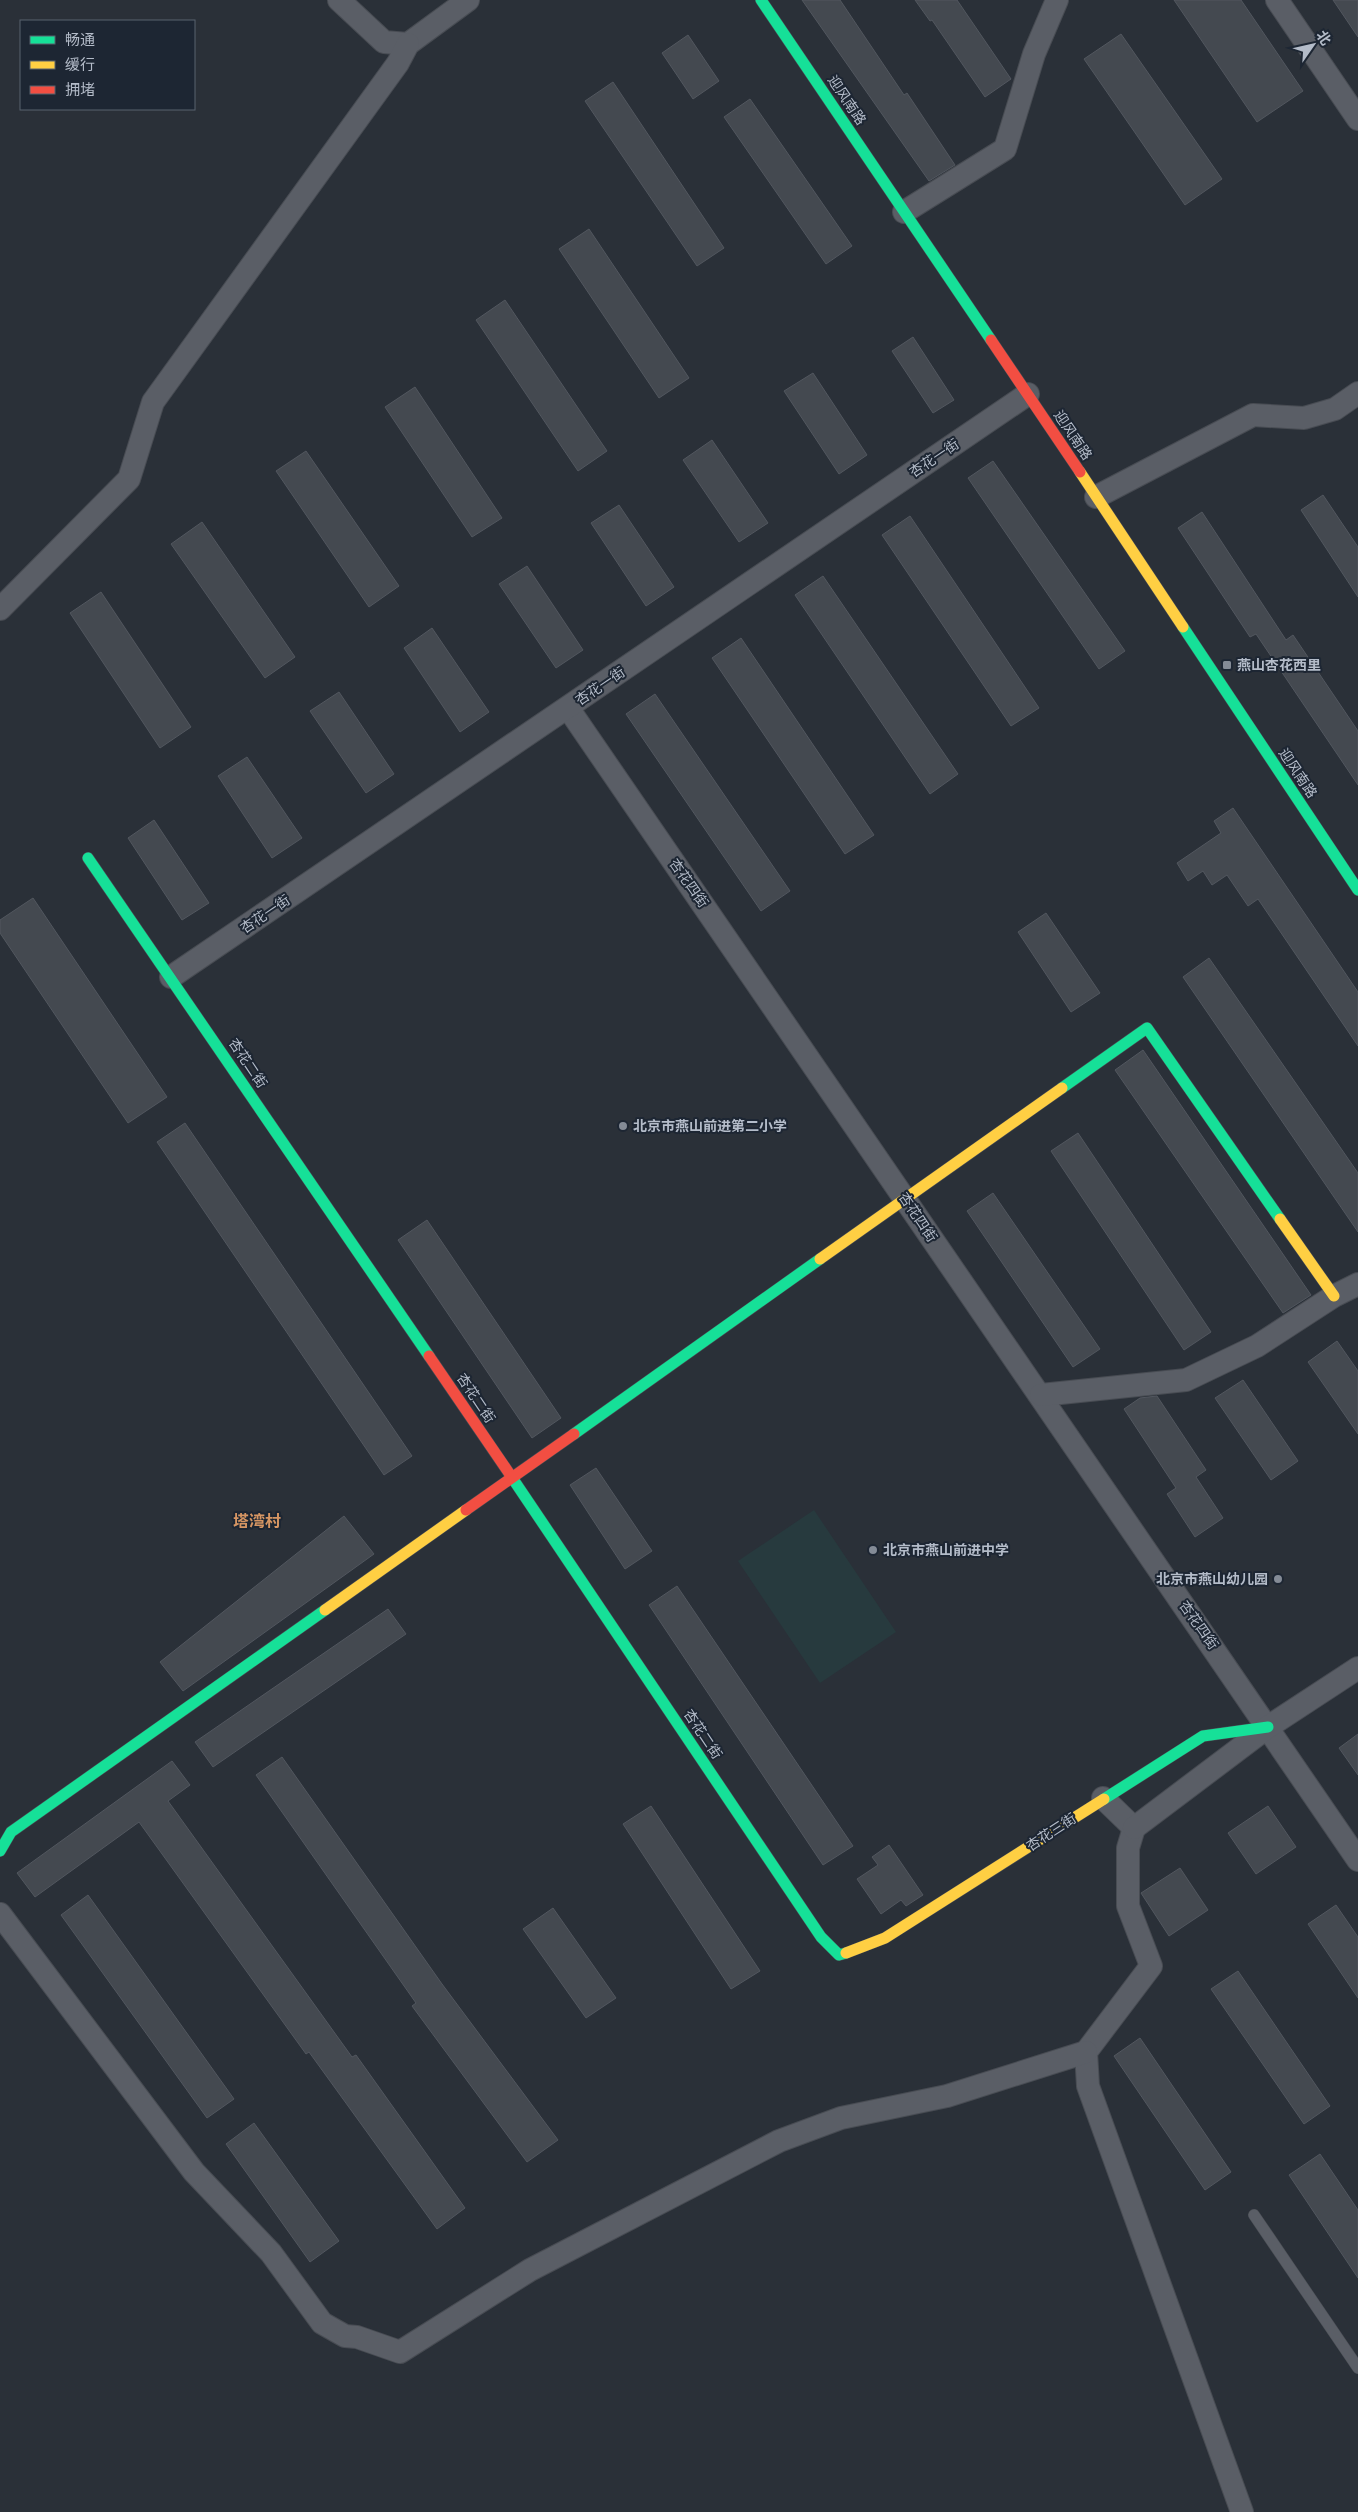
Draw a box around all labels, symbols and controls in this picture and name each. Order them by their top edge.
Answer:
legend [20,20,195,110]
north arrow [1288,20,1338,70]
text: 北 [1313,27,1334,48]
text: 畅通 [65,31,95,48]
text: 缓行 [65,56,95,73]
street label: 迎风南路 [825,72,869,128]
text: 拥堵 [65,81,95,98]
street label: 迎风南路 [1051,407,1095,463]
street label: 杏花一街 [906,436,962,480]
place label: 燕山杏花西里 [1237,657,1321,673]
marker: 燕山杏花西里 [1221,659,1233,671]
street label: 杏花一街 [572,664,628,708]
street label: 迎风南路 [1276,745,1320,801]
street label: 杏花四街 [666,855,712,911]
street label: 杏花一街 [237,892,293,936]
street label: 杏花二街 [226,1035,270,1091]
place label: 北京市燕山前进第二小学 [633,1118,787,1134]
marker: 北京市燕山前进第二小学 [617,1120,629,1132]
street label: 杏花四街 [896,1189,940,1245]
street label: 杏花二街 [454,1370,498,1426]
district label: 塔湾村 [233,1512,281,1530]
place label: 北京市燕山前进中学 [883,1542,1009,1558]
marker: 北京市燕山前进中学 [867,1544,879,1556]
place label: 北京市燕山幼儿园 [1156,1571,1268,1587]
marker: 北京市燕山幼儿园 [1272,1573,1284,1585]
street label: 杏花四街 [1176,1597,1222,1653]
street label: 杏花二街 [681,1706,725,1762]
street label: 杏花三街 [1023,1810,1079,1854]

